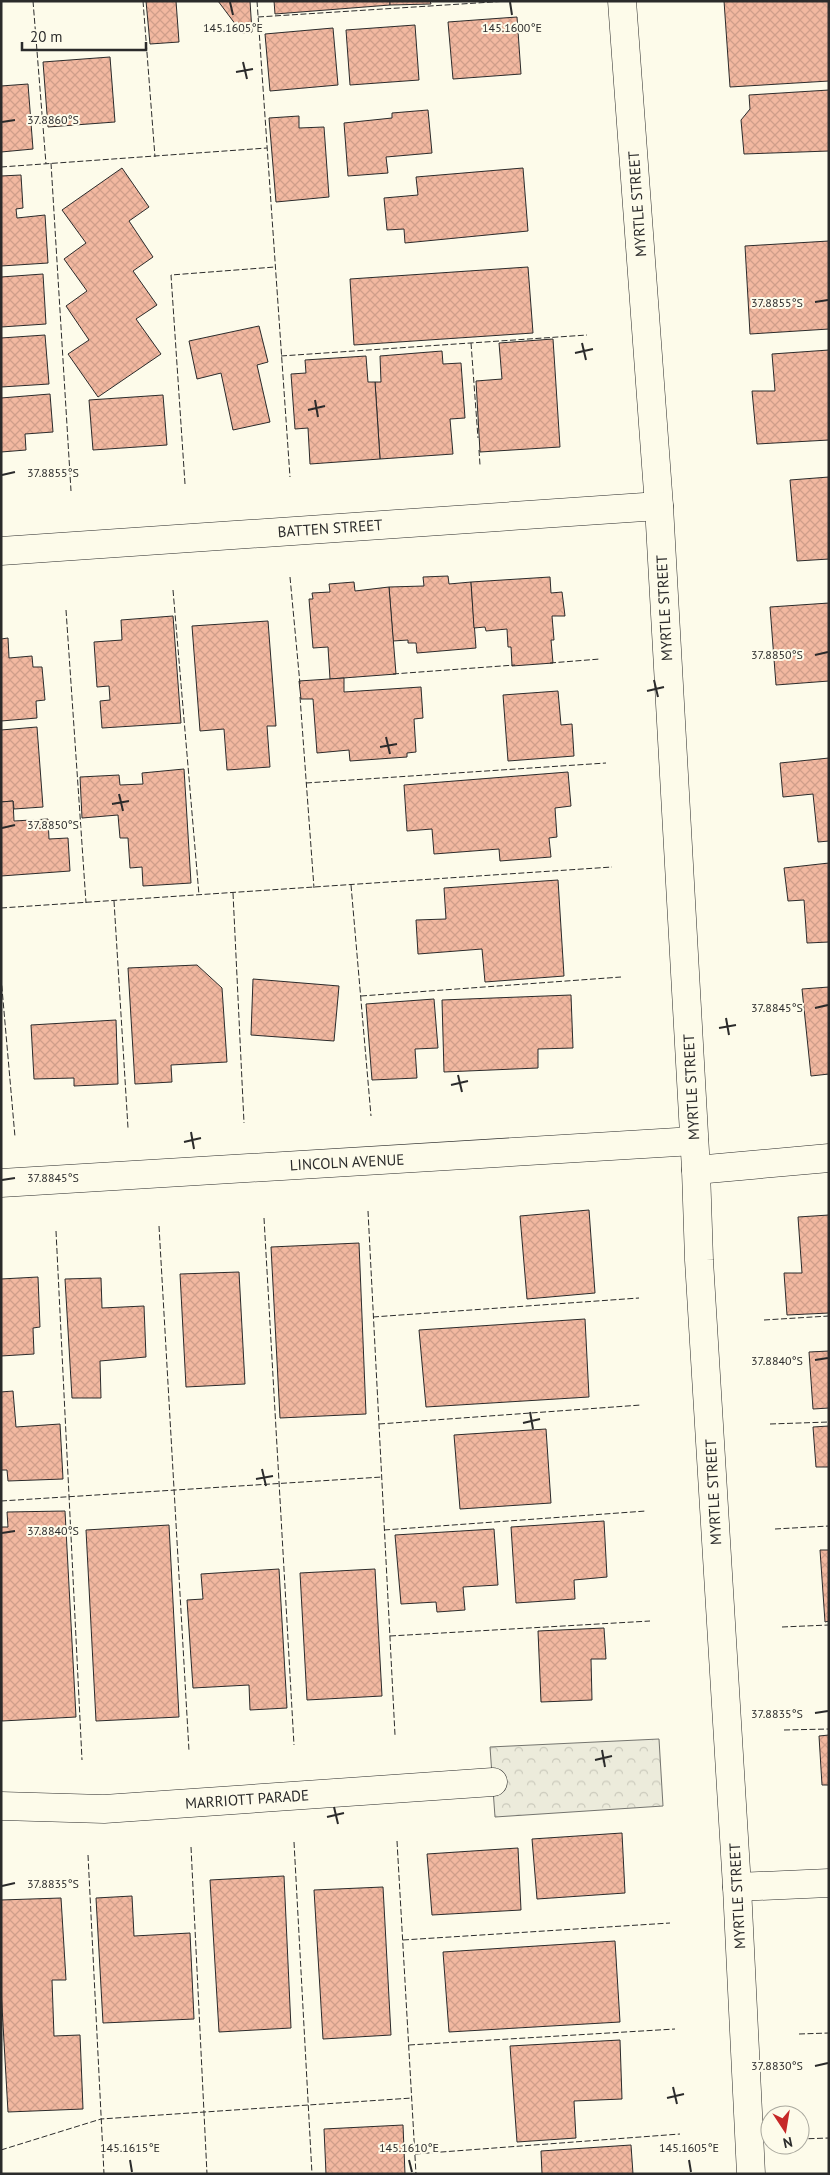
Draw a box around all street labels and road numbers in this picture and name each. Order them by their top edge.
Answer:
street label: MYRTLE STREET [624,150,650,258]
street label: BATTEN STREET [277,515,384,541]
street label: MYRTLE STREET [652,554,676,661]
street label: MYRTLE STREET [679,1033,703,1140]
street label: LINCOLN AVENUE [289,1150,405,1174]
street label: MYRTLE STREET [701,1438,725,1545]
street label: MARRIOTT PARADE [184,1785,310,1813]
street label: MYRTLE STREET [725,1842,749,1949]

